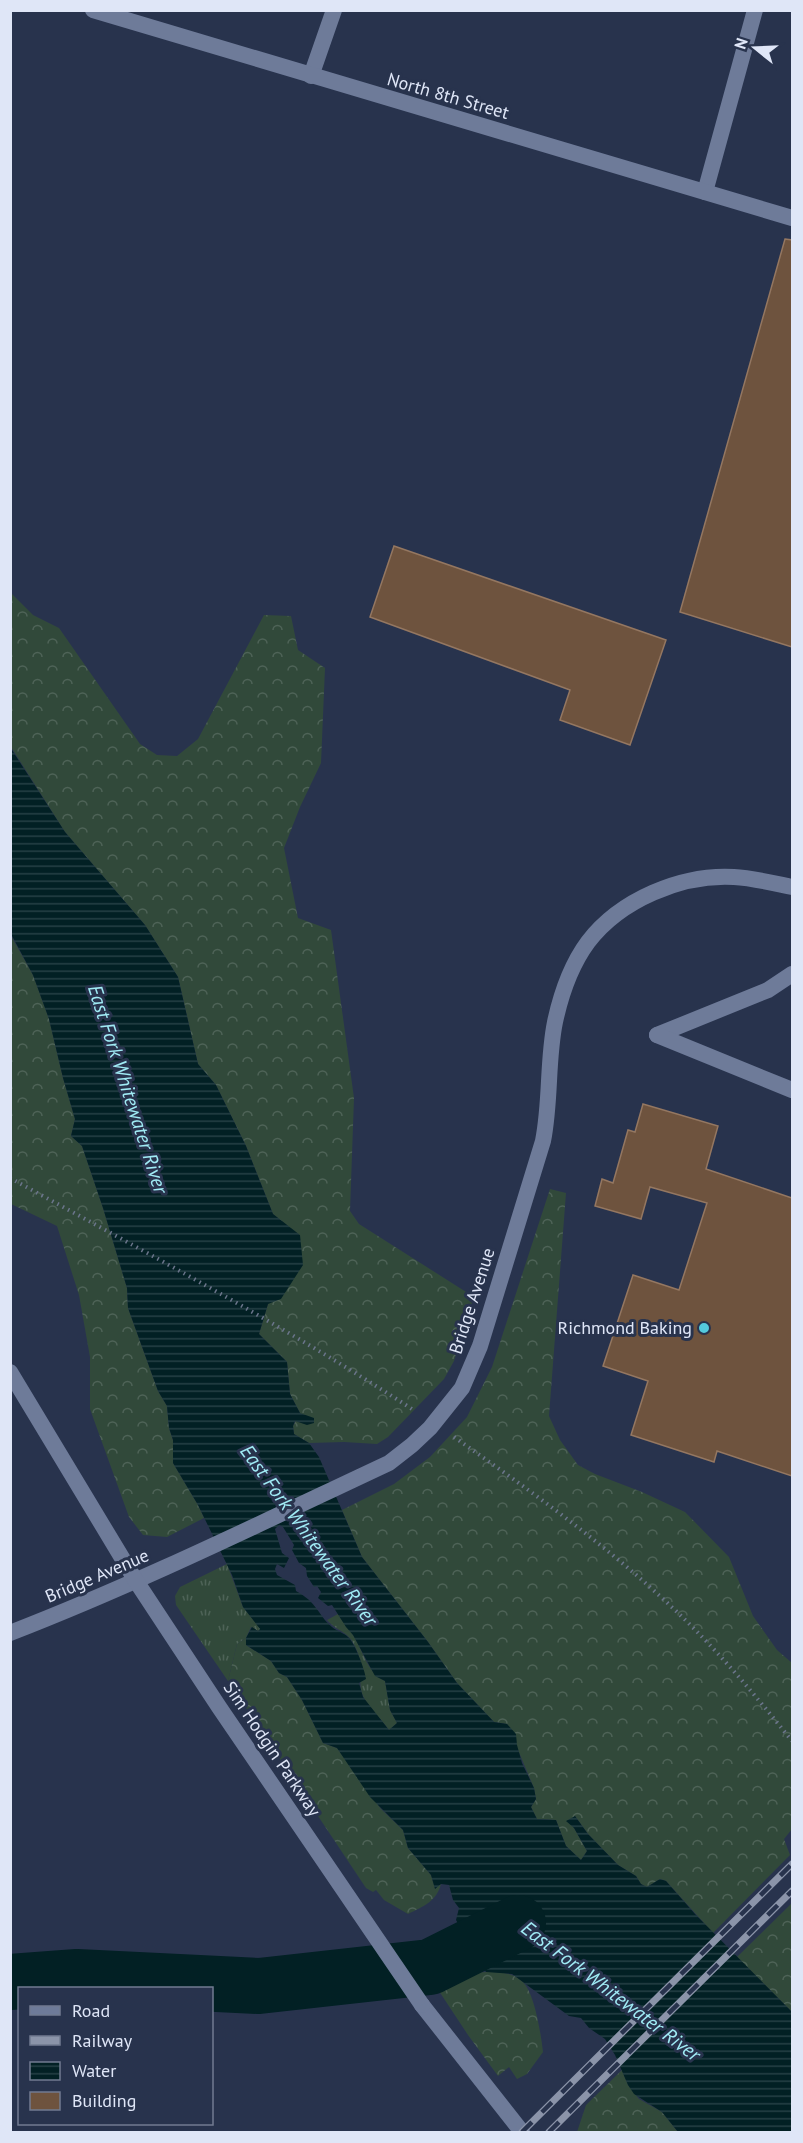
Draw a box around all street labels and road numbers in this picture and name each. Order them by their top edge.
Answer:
street label: North 8th Street [385,67,512,124]
street label: Bridge Avenue [444,1245,500,1357]
street label: Bridge Avenue [41,1543,152,1608]
street label: Sim Hodgin Parkway [219,1677,326,1821]

